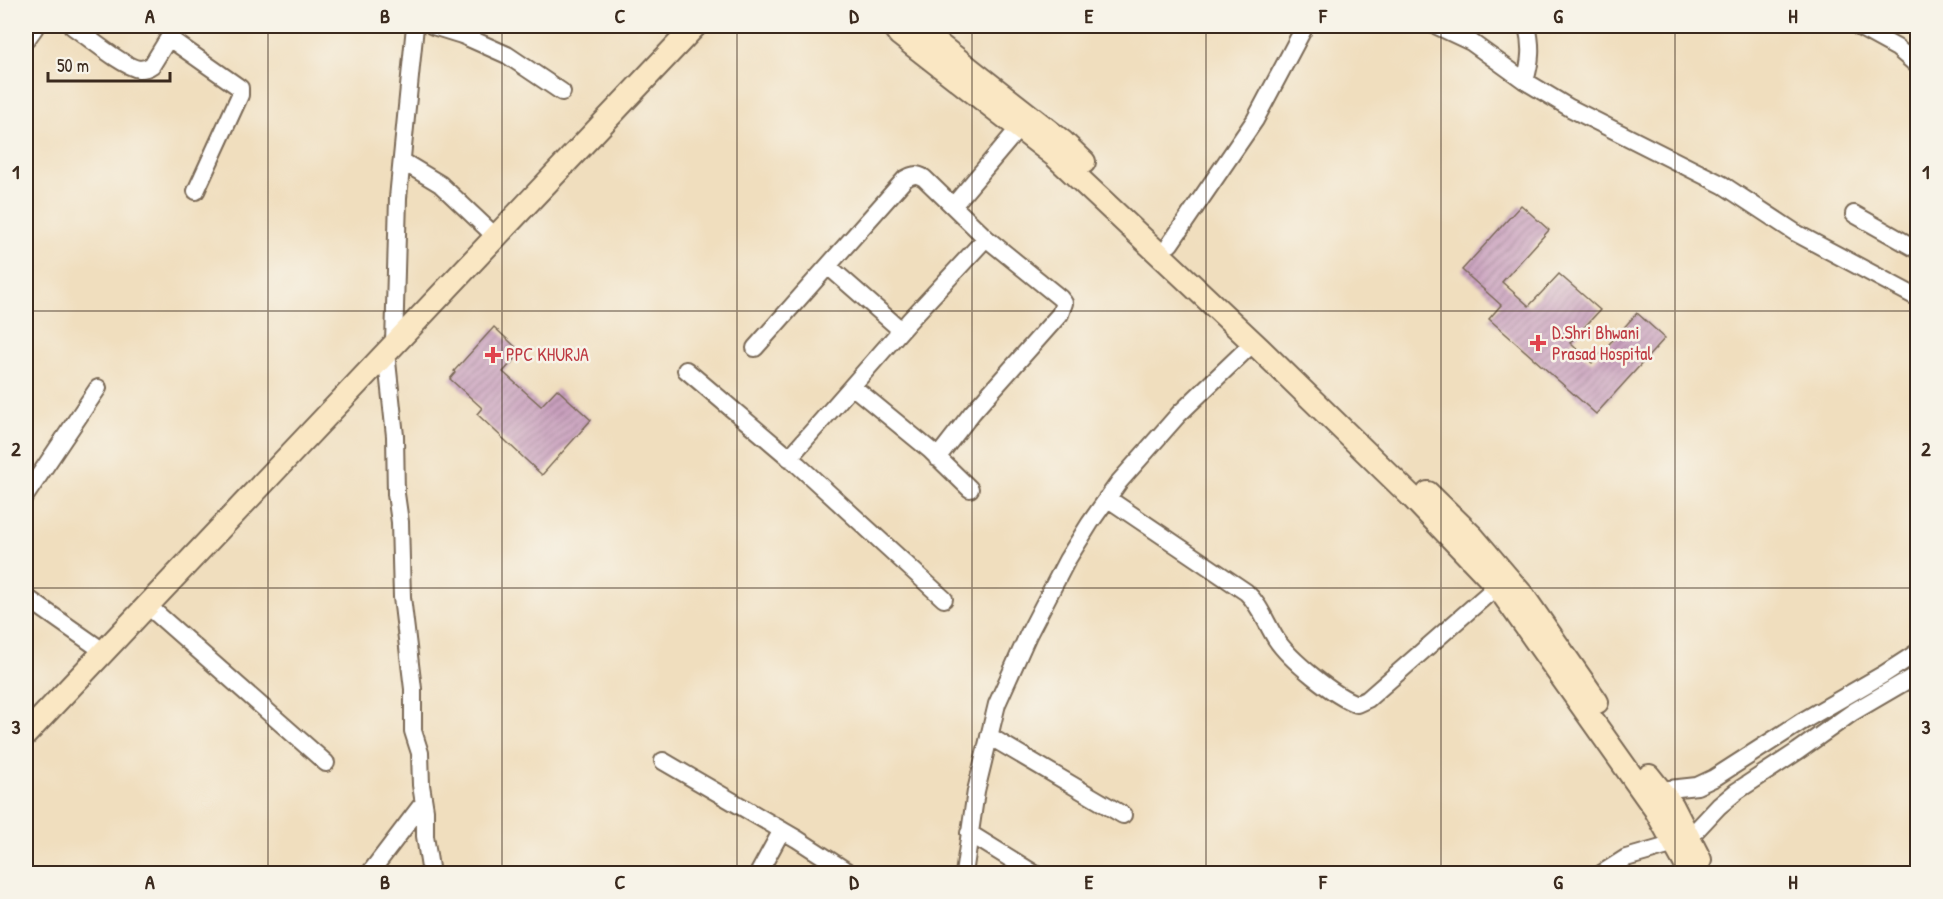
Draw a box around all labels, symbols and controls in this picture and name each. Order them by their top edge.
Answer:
text: A [145,2,155,29]
text: B [380,2,390,29]
text: C [615,2,626,29]
text: D [849,2,859,29]
text: E [1085,2,1094,29]
text: F [1318,2,1328,29]
text: G [1553,2,1563,29]
text: H [1788,2,1798,29]
scale bar [48,45,170,83]
text: 50 m [57,53,89,78]
text: 1 [12,158,20,185]
text: 1 [1922,158,1930,185]
place label: D.Shri Bhwani Prasad Hospital [1552,320,1652,366]
marker: D.Shri Bhwani Prasad Hospital [1529,334,1547,352]
place label: PPC KHURJA [506,342,589,367]
marker: PPC KHURJA [484,346,502,364]
text: 2 [11,435,21,462]
text: 2 [1921,435,1931,462]
text: 3 [12,713,21,740]
text: 3 [1922,713,1931,740]
text: A [145,868,155,895]
text: B [380,868,390,895]
text: C [615,868,626,895]
text: D [849,868,859,895]
text: E [1085,868,1094,895]
text: F [1318,868,1328,895]
text: G [1553,868,1563,895]
text: H [1788,868,1798,895]

